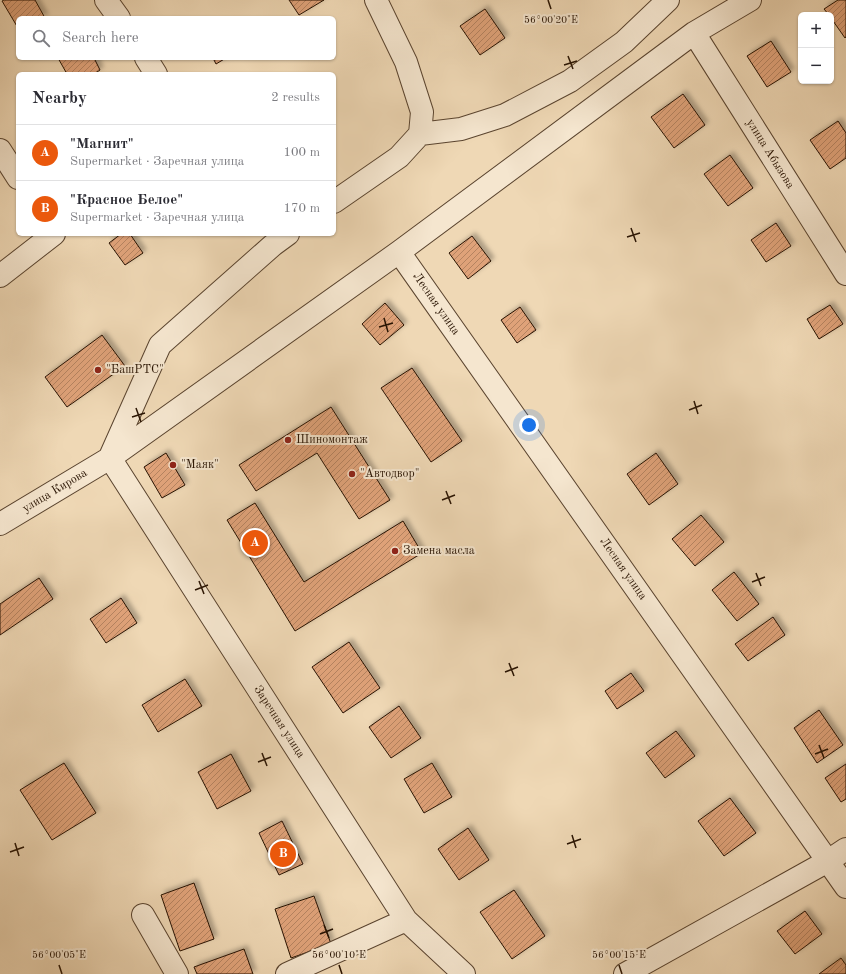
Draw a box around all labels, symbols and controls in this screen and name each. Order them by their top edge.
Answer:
map controls [798,12,834,84]
button: + [798,12,834,48]
text: 56°00'20"E [524,15,578,25]
search box [16,16,336,60]
icon: search [30,27,52,49]
text: Search here [62,31,139,46]
button: − [798,48,834,84]
text: Nearby [32,90,87,107]
text: 2 results [271,91,320,104]
street label: улица Абызова [744,117,796,191]
text: "Магнит" [70,137,134,152]
text: A [40,146,50,159]
text: 100 m [283,146,320,159]
text: Supermarket · Заречная улица [70,155,244,168]
text: "Красное Белое" [70,193,183,208]
text: B [40,202,50,215]
text: 170 m [283,202,320,215]
text: Supermarket · Заречная улица [70,211,244,224]
street label: Лесная улица [410,271,462,337]
place label: "БашРТС" [106,364,164,376]
marker: "БашРТС" [93,365,103,375]
your location [519,415,539,435]
place label: Шиномонтаж [296,434,368,446]
marker: Шиномонтаж [283,435,293,445]
place label: "Маяк" [181,459,219,471]
marker: "Маяк" [168,460,178,470]
street label: улица Кирова [21,467,89,515]
place label: "Автодвор" [360,468,419,480]
marker: "Автодвор" [347,469,357,479]
pin: A [242,528,268,558]
street label: Лесная улица [597,536,649,602]
place label: Замена масла [403,545,475,557]
marker: Замена масла [390,546,400,556]
street label: Заречная улица [251,684,307,761]
pin: B [270,839,296,869]
text: 56°00'05"E [32,950,86,960]
text: 56°00'10"E [312,950,366,960]
text: 56°00'15"E [592,950,646,960]

